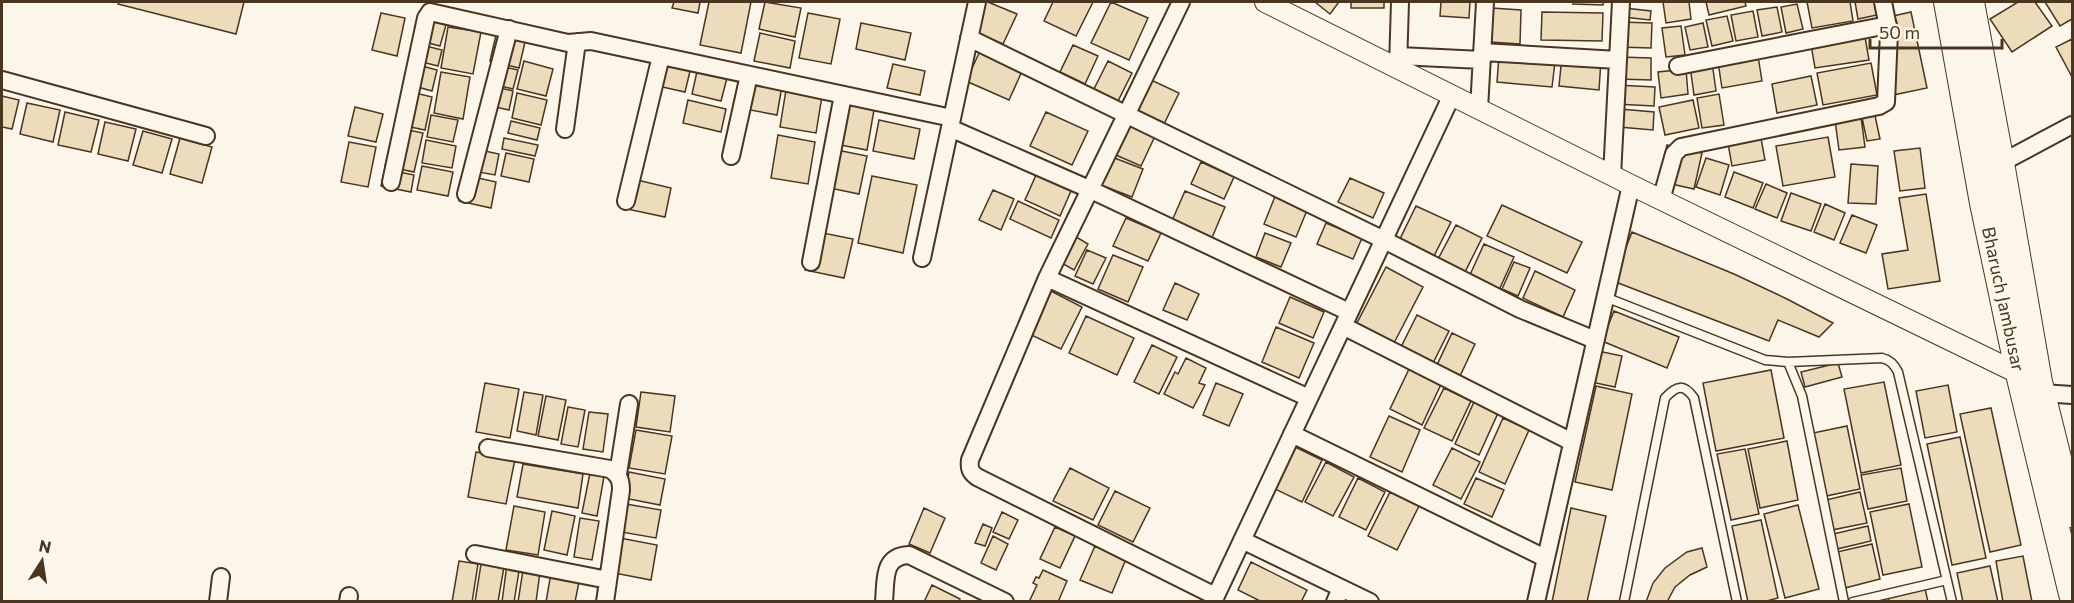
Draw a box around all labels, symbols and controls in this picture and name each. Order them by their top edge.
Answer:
scale bar [1870,12,2002,50]
text: 50 m [1879,21,1920,43]
street label: Bharuch Jambusar [1978,225,2030,373]
north arrow [12,531,72,591]
text: N [37,535,53,556]

